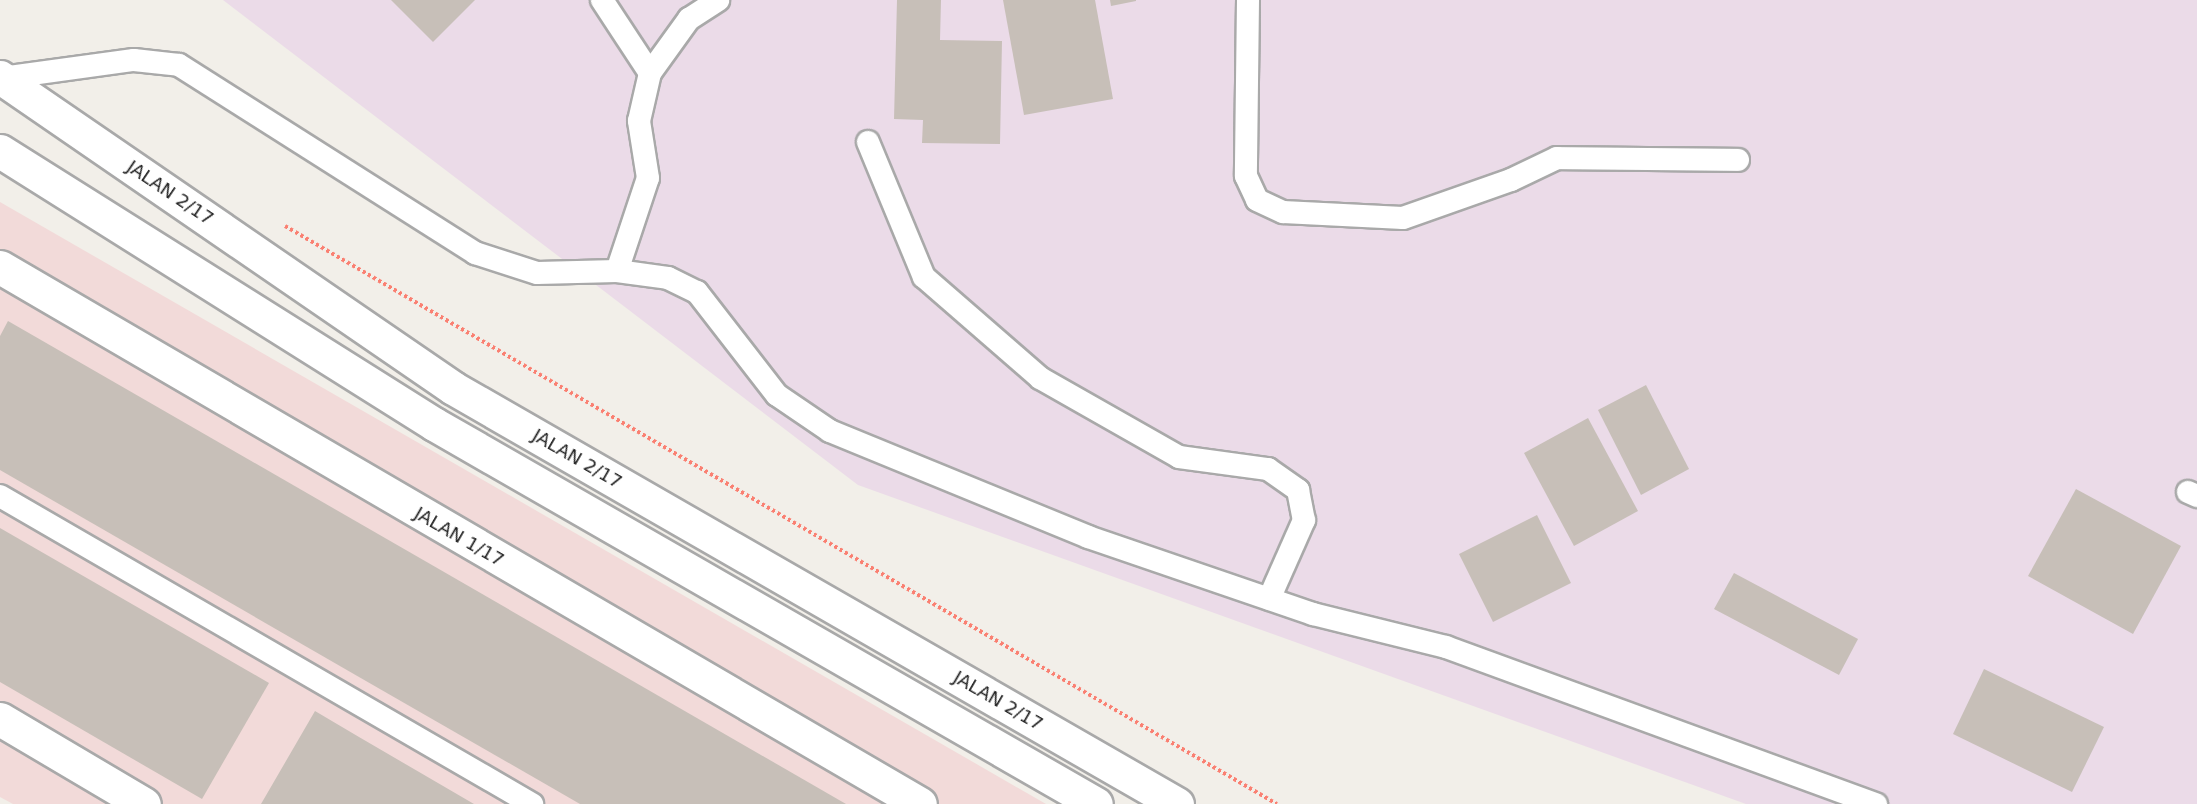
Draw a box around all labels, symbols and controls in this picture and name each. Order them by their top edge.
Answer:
street label: JALAN 2/17 [123,156,217,230]
street label: JALAN 2/17 [528,425,626,493]
street label: JALAN 1/17 [410,503,508,571]
street label: JALAN 2/17 [949,667,1047,735]

